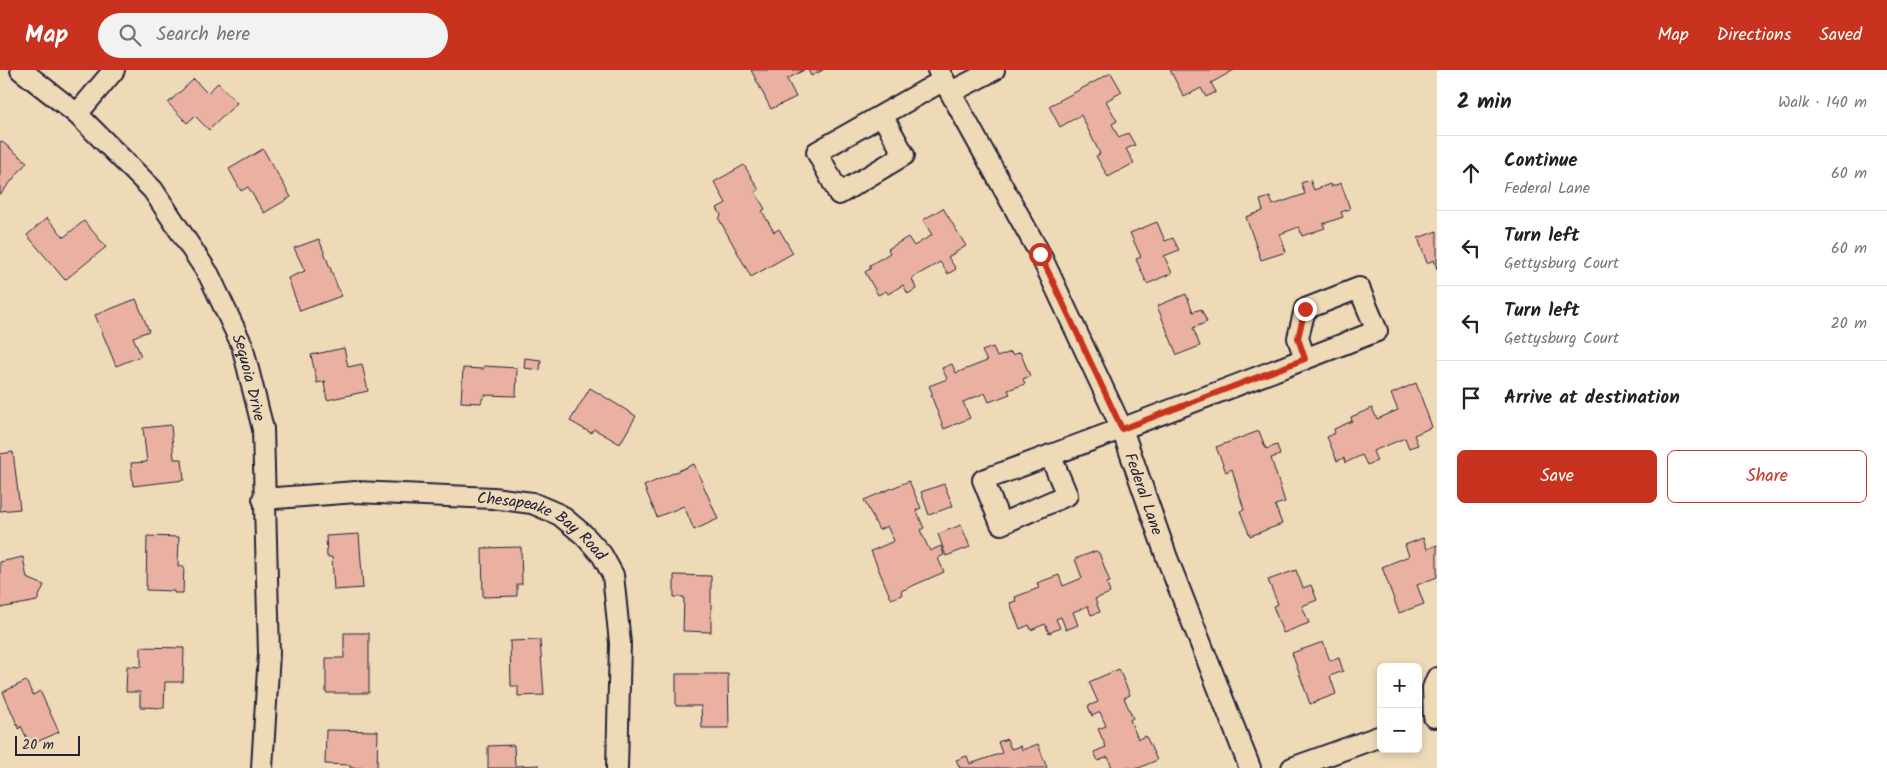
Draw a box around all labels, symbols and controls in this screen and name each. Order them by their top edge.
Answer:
search box [98,13,448,58]
text: Map [25,16,68,55]
text: Search here [156,20,250,50]
icon: search [116,21,144,49]
text: Map [1657,21,1689,50]
text: Directions [1717,21,1791,50]
text: Saved [1819,21,1862,50]
text: 2 min [1457,86,1512,119]
text: Walk · 140 m [1778,90,1867,115]
text: Continue [1504,146,1577,176]
icon: ahead [1457,159,1485,187]
text: 60 m [1831,161,1867,186]
text: Federal Lane [1504,176,1590,201]
text: Turn left [1504,221,1579,251]
icon: left [1457,234,1485,262]
text: 60 m [1831,236,1867,261]
route start [1029,243,1052,266]
text: Gettysburg Court [1504,251,1619,276]
text: Turn left [1504,296,1579,326]
route end [1294,298,1317,321]
icon: left [1457,309,1485,337]
text: 20 m [1831,311,1867,336]
text: Gettysburg Court [1504,326,1619,351]
street label: Sequoia Drive [224,330,272,424]
text: Arrive at destination [1504,383,1680,413]
icon: arrive [1457,384,1485,412]
street label: Federal Lane [1117,449,1169,539]
button: Save [1457,450,1657,503]
button: Share [1667,450,1867,503]
street label: Chesapeake Bay Road [477,486,613,567]
map controls [1377,663,1422,753]
button: + [1377,663,1422,708]
button: − [1377,708,1422,753]
scale bar [15,733,80,756]
text: 20 m [22,734,54,756]

